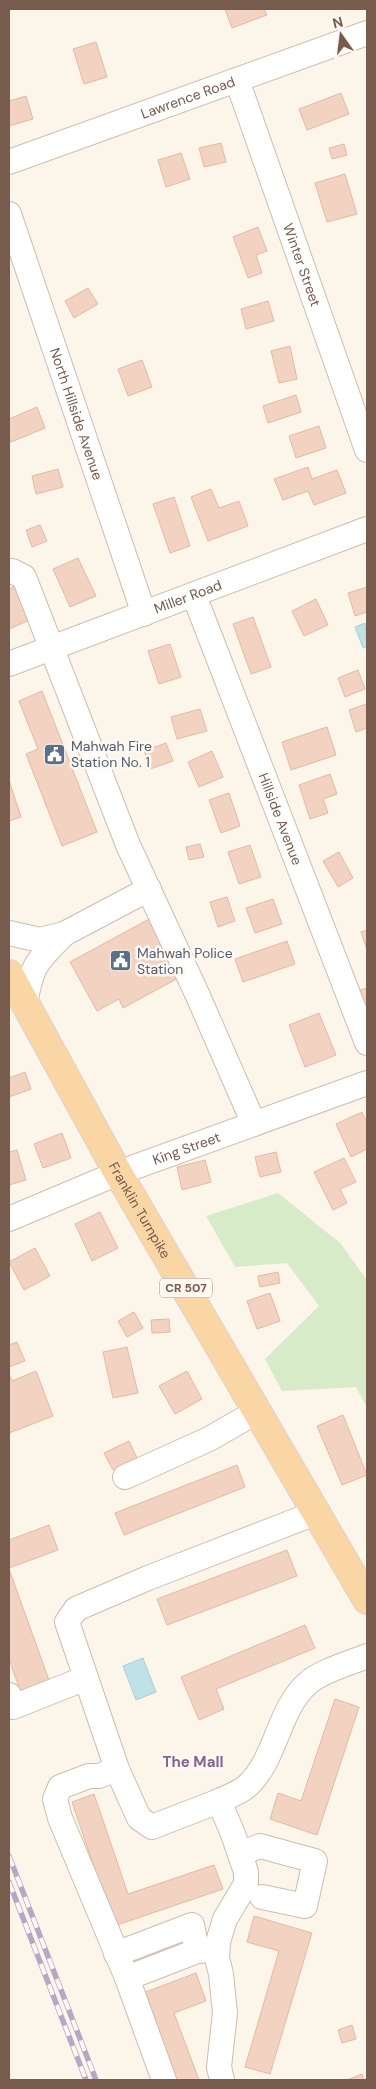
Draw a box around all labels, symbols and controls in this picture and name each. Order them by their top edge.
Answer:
north arrow [316,10,366,60]
text: N [331,12,345,32]
street label: Lawrence Road [138,72,237,123]
street label: Winter Street [279,221,325,309]
street label: North Hillside Avenue [46,346,107,482]
street label: Miller Road [151,576,224,618]
place label: Mahwah Fire Station No. 1 [71,737,152,771]
public building icon: Mahwah Fire Station No. 1 [43,742,67,766]
street label: Hillside Avenue [254,770,306,868]
place label: Mahwah Police Station [137,944,233,978]
public building icon: Mahwah Police Station [109,949,133,973]
street label: King Street [150,1128,223,1169]
street label: Franklin Turnpike [105,1159,175,1262]
road number: CR 507 [160,1278,212,1298]
district label: The Mall [163,1752,223,1772]

